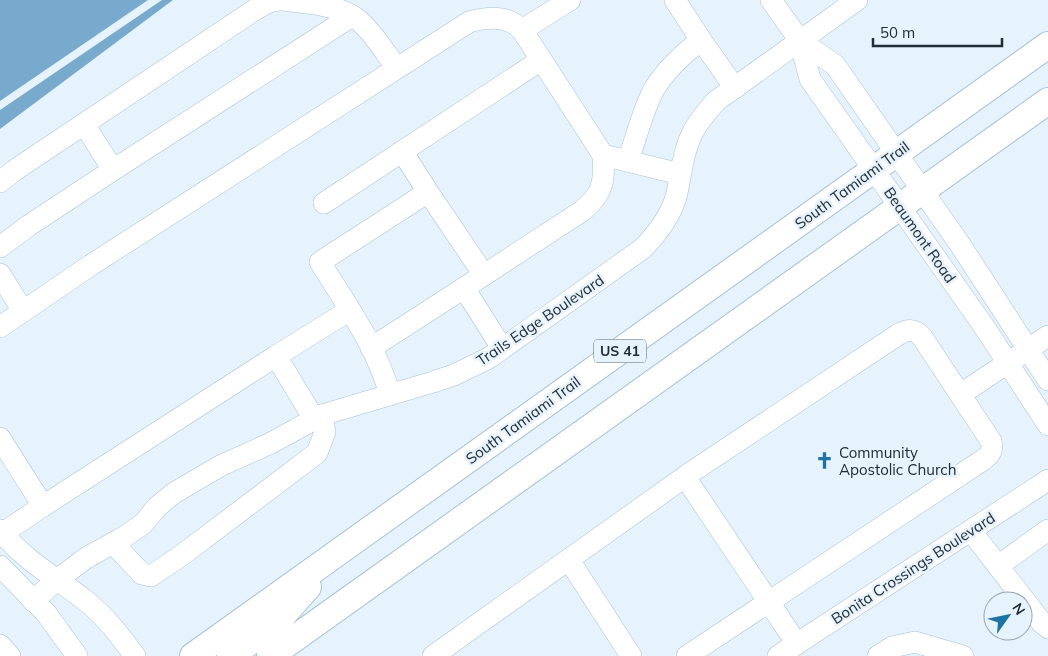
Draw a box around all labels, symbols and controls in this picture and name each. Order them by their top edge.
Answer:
scale bar [873,15,1002,47]
text: 50 m [880,23,915,42]
street label: South Tamiami Trail [791,137,913,233]
street label: Beaumont Road [880,183,960,287]
street label: Trails Edge Boulevard [473,270,607,370]
road number: US 41 [594,340,646,362]
street label: South Tamiami Trail [462,372,584,468]
place label: Community Apostolic Church [839,443,956,479]
church icon: Community Apostolic Church [815,451,835,471]
street label: Bonita Crossings Boulevard [828,508,998,628]
north arrow [983,591,1033,641]
text: N [1008,600,1029,618]

